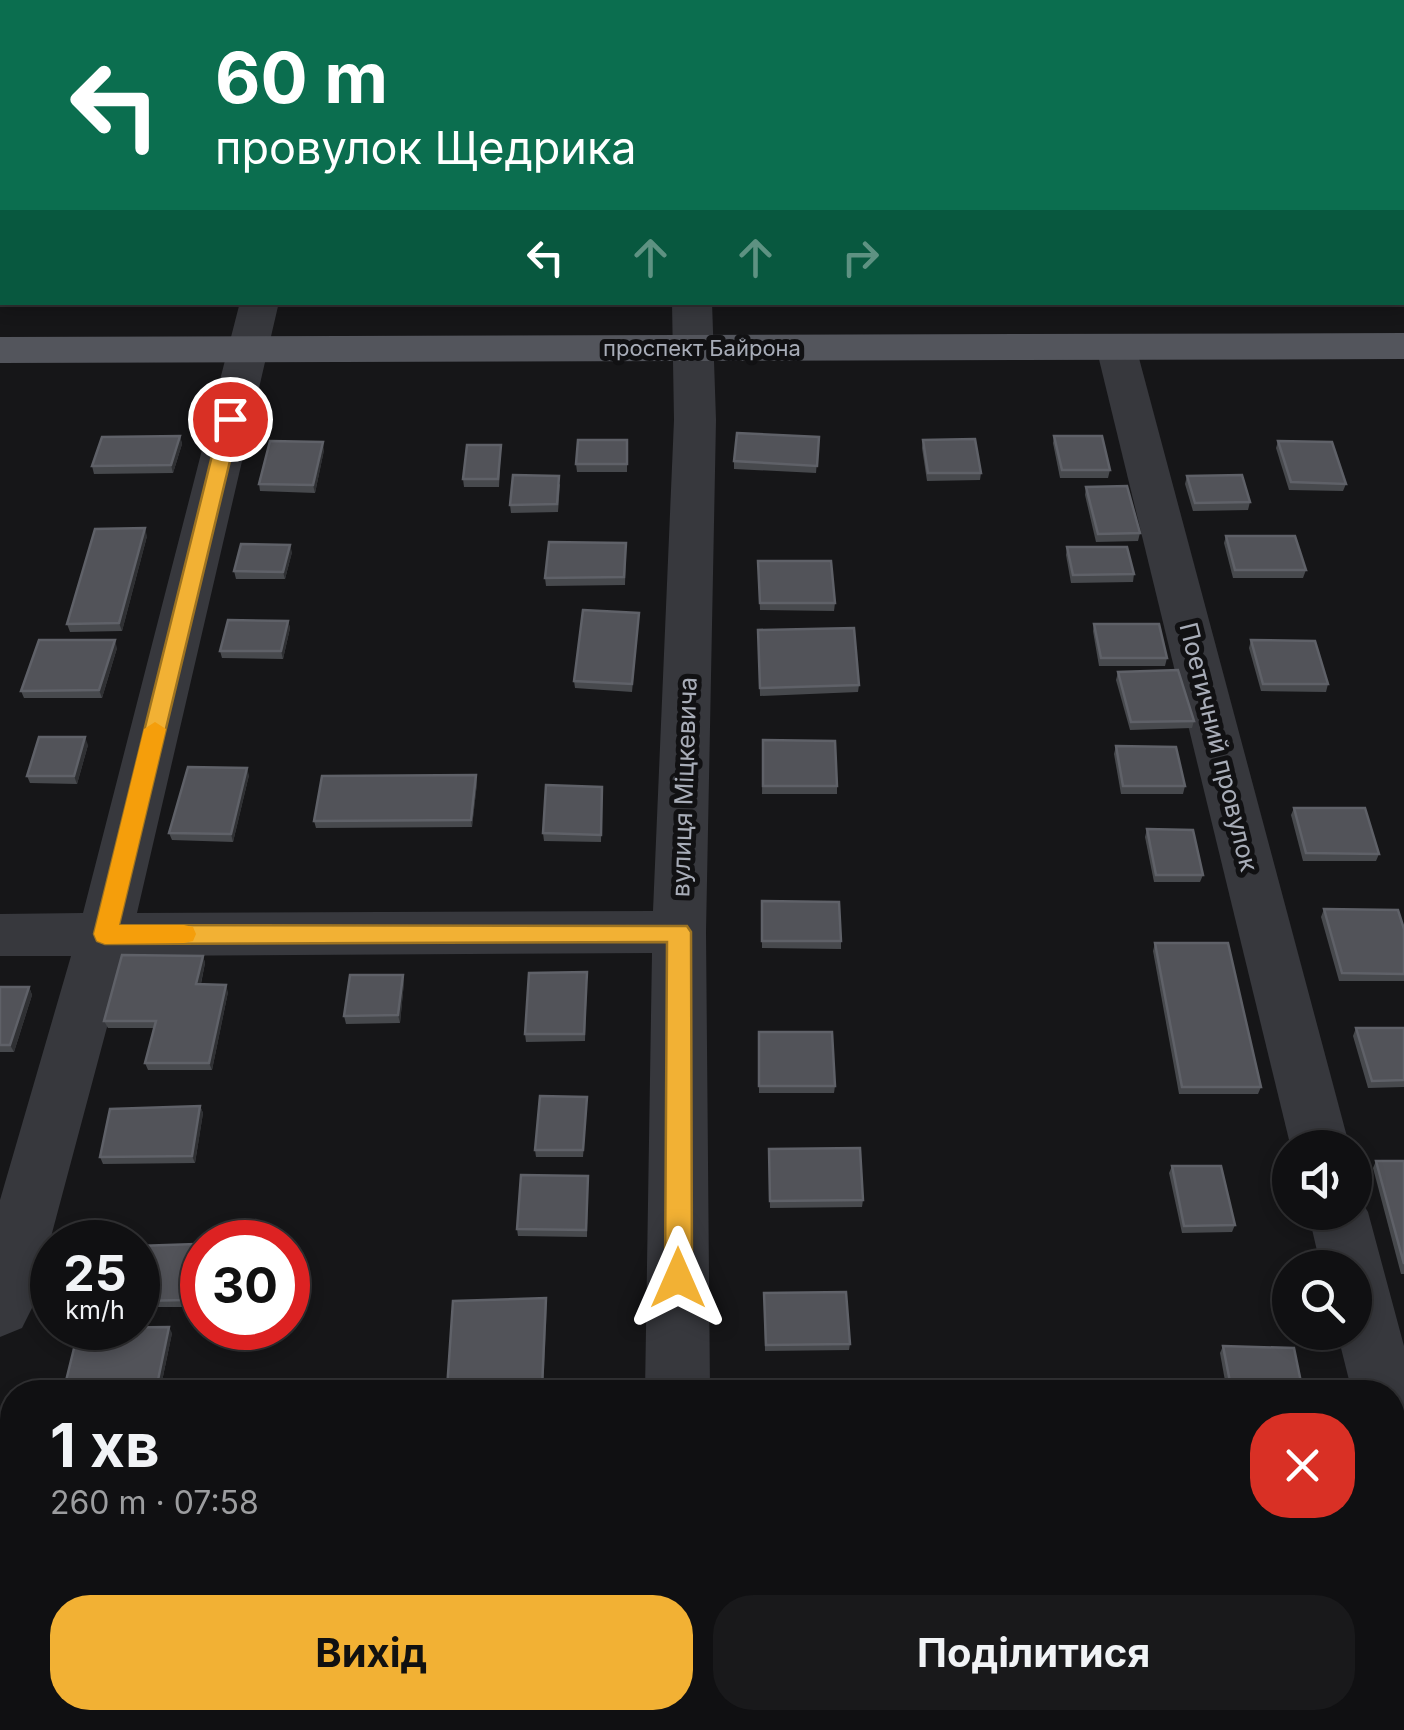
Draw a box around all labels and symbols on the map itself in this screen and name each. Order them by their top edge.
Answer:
street label: проспект Байрона [603,335,801,361]
pin [188,377,273,462]
street label: Поетичний провулок [1174,619,1265,875]
street label: вулиця Міцкевича [665,676,703,898]
speed limit sign: 30 [180,1220,310,1350]
position arrow [626,1226,730,1330]

